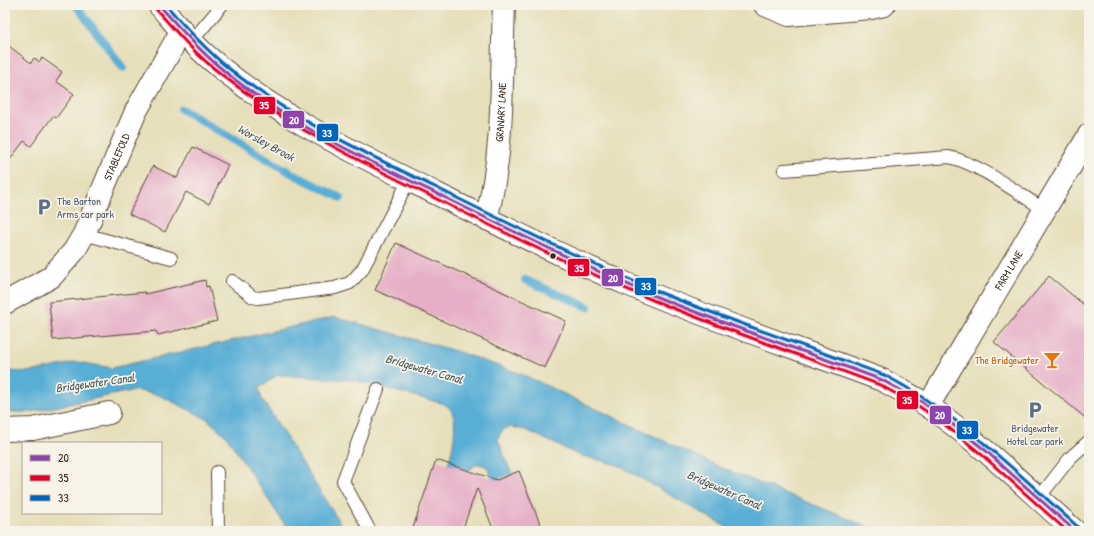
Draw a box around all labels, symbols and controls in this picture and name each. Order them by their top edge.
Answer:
street label: GRANARY LANE [492,82,509,143]
line badge: 35 [253,96,276,115]
text: 35 [259,98,269,112]
line badge: 20 [282,110,305,129]
text: 20 [289,113,299,127]
water label: Worsley Brook [235,120,299,166]
line badge: 33 [316,123,339,142]
text: 33 [322,126,332,140]
street label: STABLEFOLD [100,131,133,183]
place label: The Barton Arms car park [57,194,114,221]
parking icon: The Barton Arms car park [34,197,54,217]
street label: FARM LANE [991,248,1026,293]
unlabelled marker [548,251,558,261]
line badge: 35 [567,258,590,277]
text: 35 [574,261,584,275]
line badge: 20 [601,268,624,287]
text: 20 [608,271,618,285]
line badge: 33 [634,277,657,296]
text: 33 [641,279,651,293]
water label: Bridgewater Canal [384,349,465,388]
bar icon: The Bridgewater [1042,350,1062,370]
place label: The Bridgewater [975,353,1040,367]
water label: Bridgewater Canal [54,368,136,396]
line badge: 35 [896,390,919,410]
text: 35 [902,393,912,407]
parking icon: Bridgewater Hotel car park [1025,400,1045,420]
line badge: 20 [929,405,952,425]
text: 20 [935,408,945,422]
line badge: 33 [956,420,979,440]
place label: Bridgewater Hotel car park [1007,421,1064,448]
text: 33 [962,423,972,437]
legend [22,442,162,514]
text: 20 [58,449,69,466]
water label: Bridgewater Canal [685,466,765,514]
text: 35 [58,469,68,486]
text: 33 [58,489,69,506]

